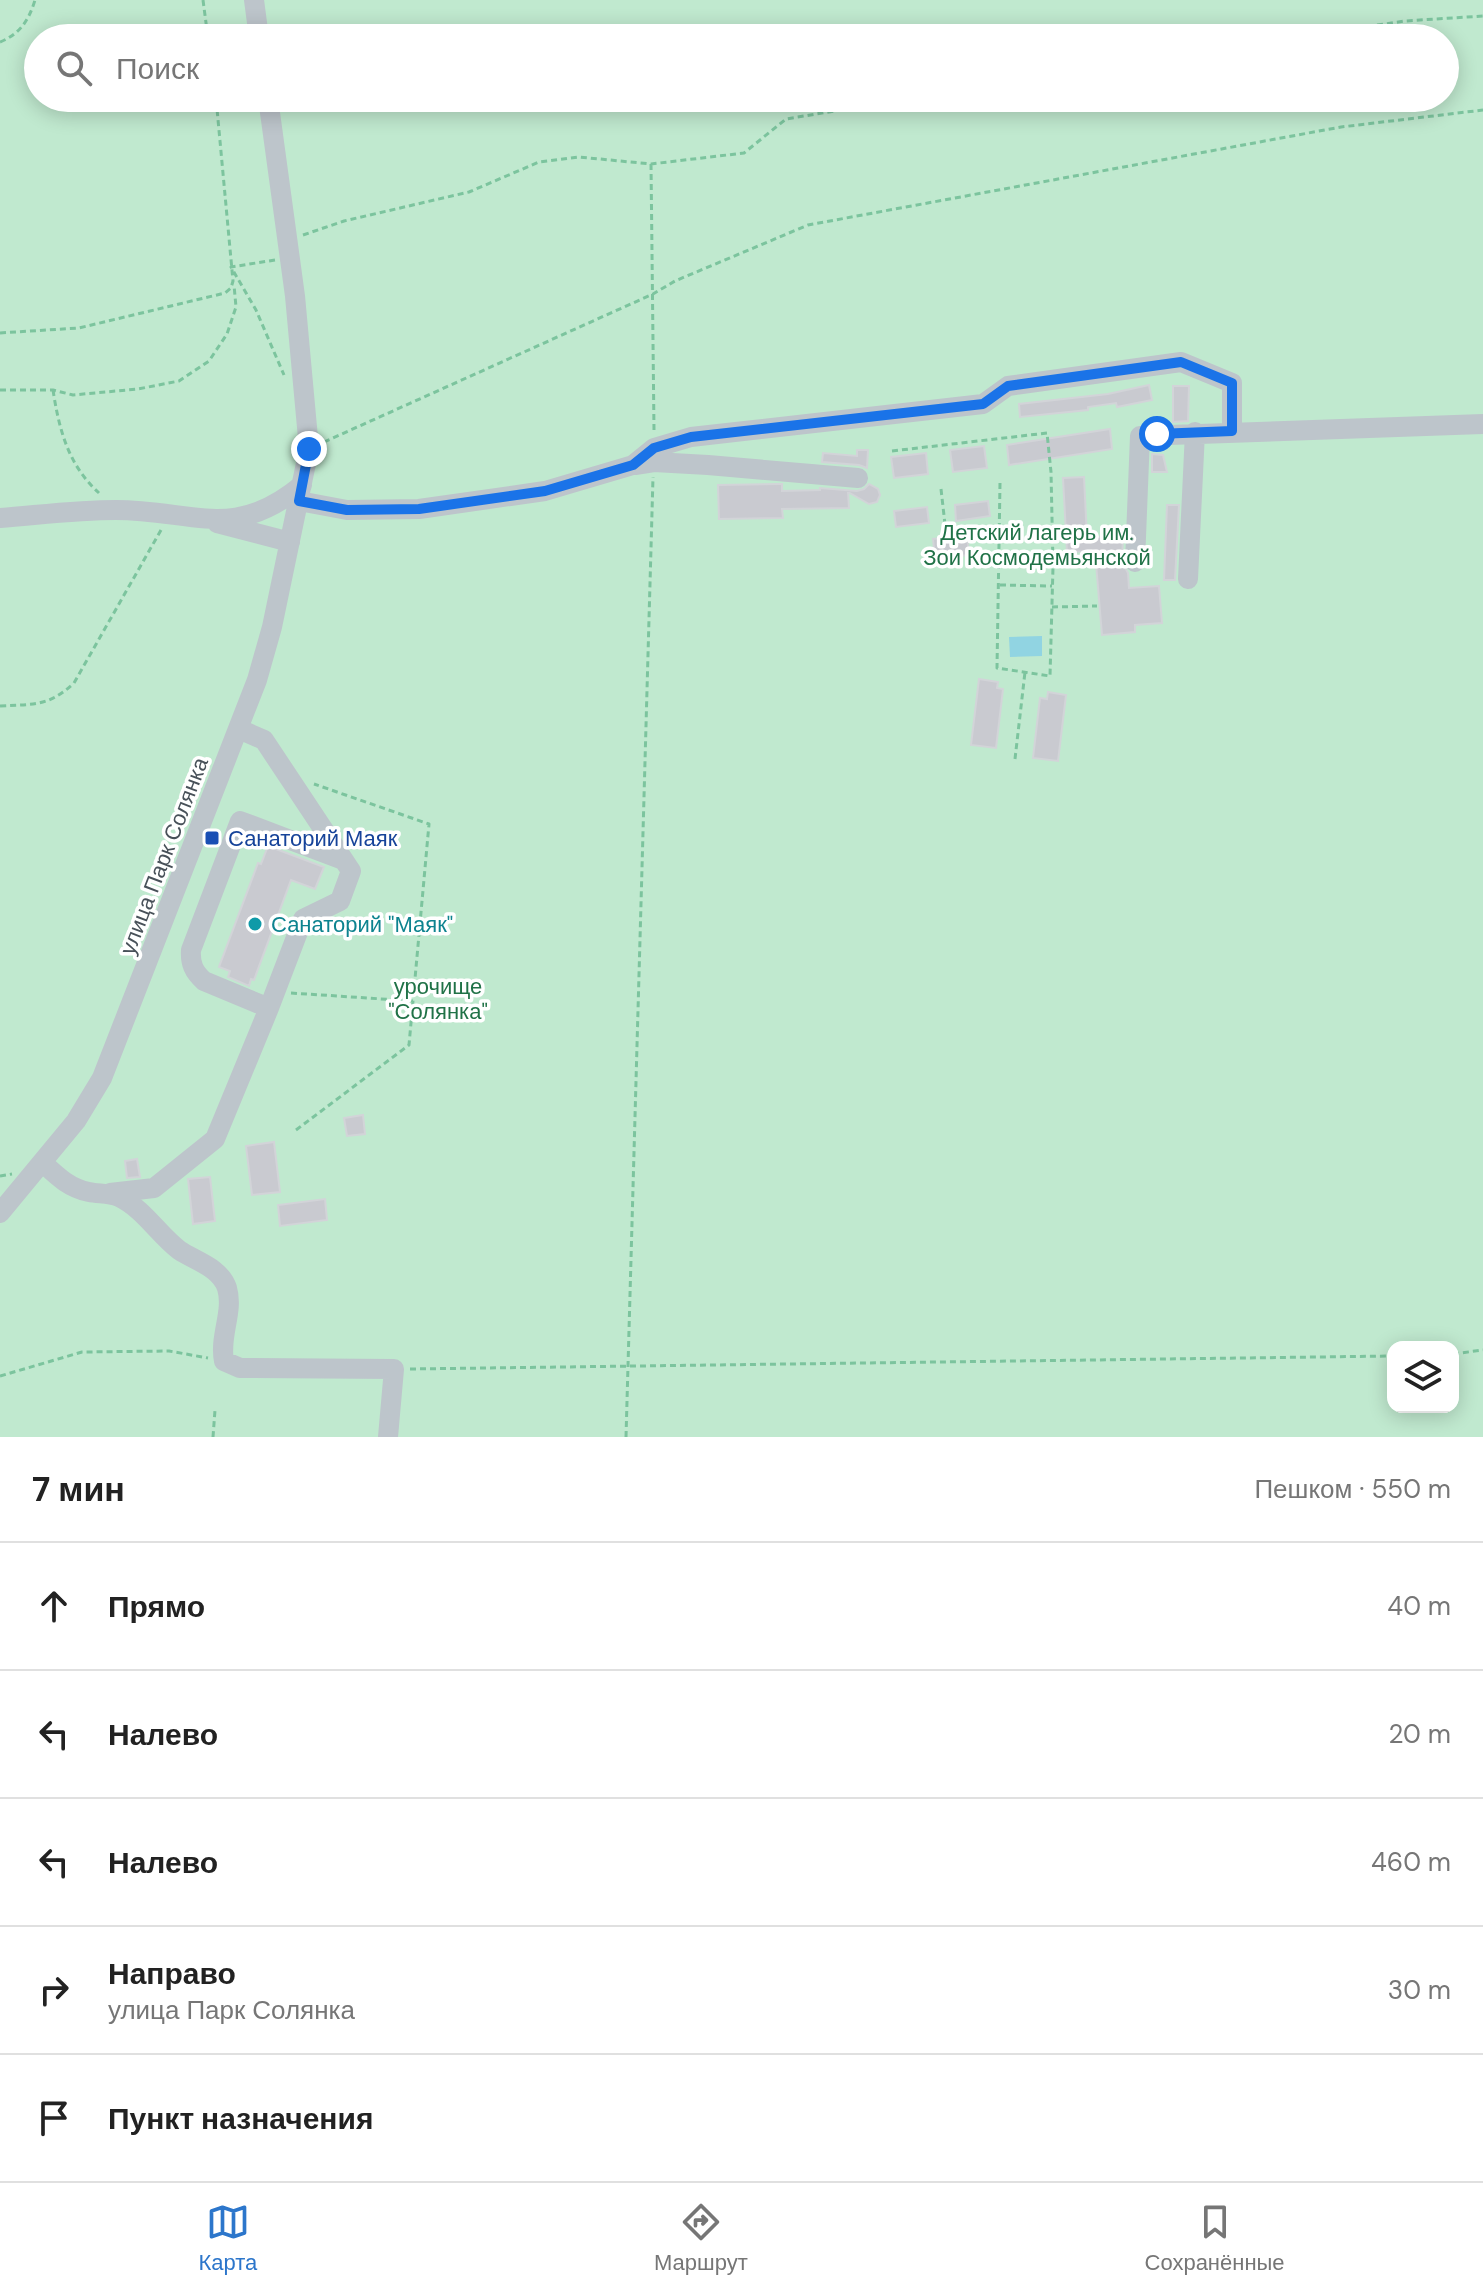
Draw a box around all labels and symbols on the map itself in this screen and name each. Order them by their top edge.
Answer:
route start [1139,416,1175,452]
route end [291,431,327,467]
park label: Детский лагерь им. Зои Космодемьянской [923,518,1151,572]
street label: улица Парк Солянка [113,753,215,959]
place label: Санаторий Маяк [228,824,398,853]
marker: Санаторий Маяк [203,829,221,847]
place label: Санаторий "Маяк" [271,910,453,939]
marker: Санаторий "Маяк" [246,915,264,933]
park label: урочище "Солянка" [388,972,488,1026]

